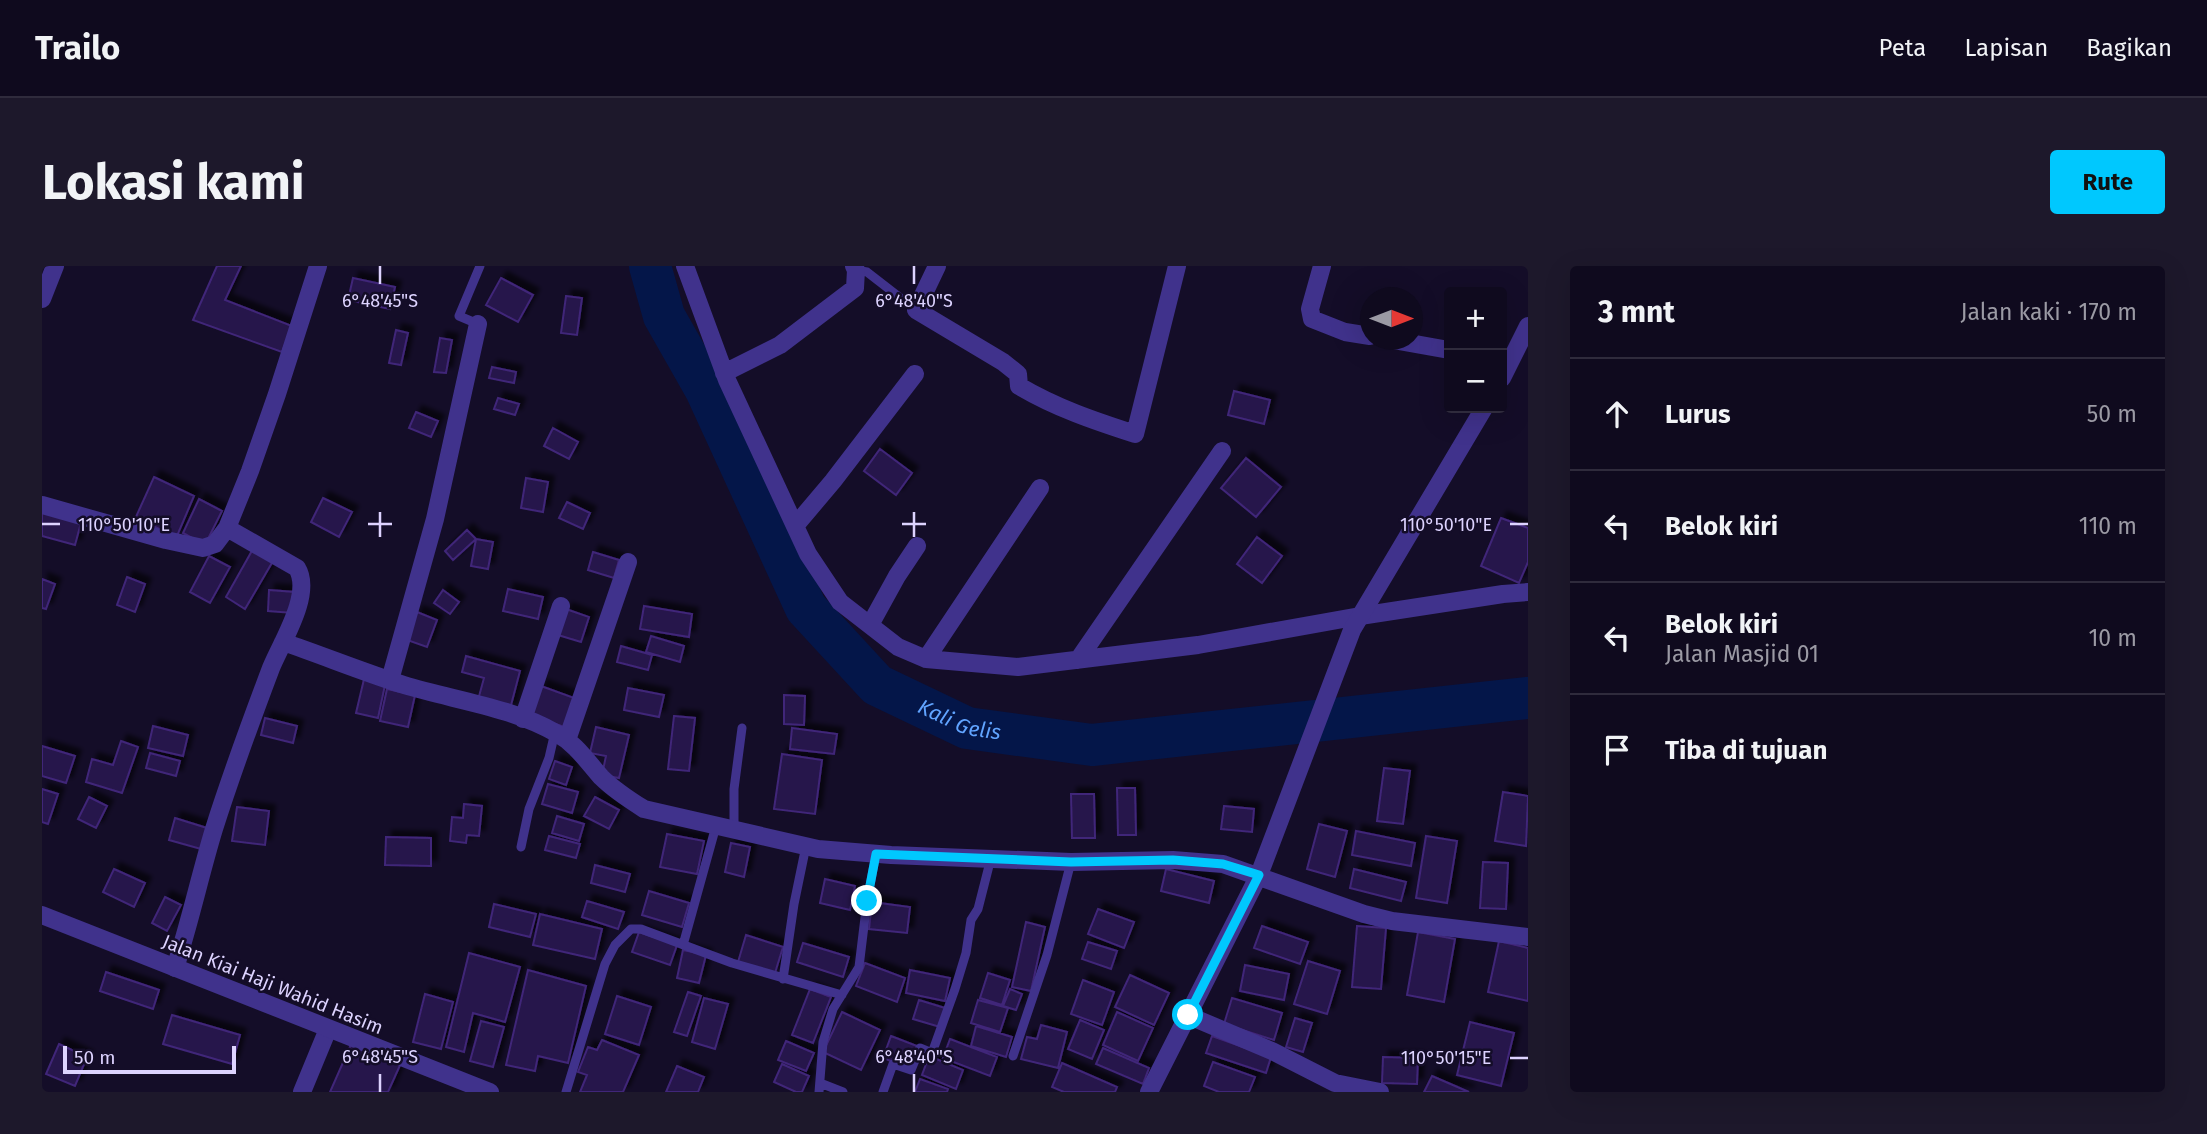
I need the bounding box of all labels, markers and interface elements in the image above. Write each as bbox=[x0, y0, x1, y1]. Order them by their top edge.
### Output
text: Trailo bbox=[35, 28, 120, 68]
text: Peta bbox=[1879, 34, 1926, 62]
text: Lapisan bbox=[1964, 34, 2048, 62]
text: Bagikan bbox=[2086, 34, 2172, 62]
button: Rute bbox=[2050, 150, 2165, 214]
text: Lokasi kami bbox=[42, 153, 305, 212]
north arrow bbox=[1360, 287, 1423, 350]
map controls bbox=[1444, 287, 1507, 413]
button: + bbox=[1444, 287, 1507, 350]
text: 6°48'45"S bbox=[342, 290, 418, 312]
text: 6°48'40"S bbox=[875, 290, 953, 312]
text: 3 mnt bbox=[1598, 294, 1675, 330]
text: Jalan kaki · 170 m bbox=[1961, 298, 2137, 326]
button: − bbox=[1444, 350, 1507, 413]
icon: ahead bbox=[1598, 395, 1636, 433]
text: Lurus bbox=[1665, 399, 1731, 430]
text: 50 m bbox=[2087, 400, 2137, 428]
icon: left bbox=[1598, 507, 1636, 545]
text: Belok kiri bbox=[1665, 511, 1778, 542]
text: 110 m bbox=[2079, 512, 2137, 540]
text: 110°50'10"E bbox=[78, 514, 170, 536]
text: 110°50'10"E bbox=[1400, 514, 1492, 536]
text: Belok kiri bbox=[1665, 609, 1778, 640]
icon: left bbox=[1598, 619, 1636, 657]
text: 10 m bbox=[2088, 624, 2137, 652]
text: Jalan Masjid 01 bbox=[1665, 640, 1819, 668]
water label: Kali Gelis bbox=[914, 694, 1003, 746]
icon: arrive bbox=[1598, 731, 1636, 769]
text: Tiba di tujuan bbox=[1665, 735, 1827, 766]
route end bbox=[851, 885, 882, 916]
street label: Jalan Kiai Haji Wahid Hasim bbox=[159, 930, 386, 1039]
route start bbox=[1172, 999, 1203, 1030]
scale bar bbox=[63, 1043, 236, 1075]
text: 50 m bbox=[74, 1046, 115, 1069]
text: 6°48'45"S bbox=[342, 1046, 418, 1068]
text: 6°48'40"S bbox=[875, 1046, 953, 1068]
text: 110°50'15"E bbox=[1401, 1047, 1491, 1069]

